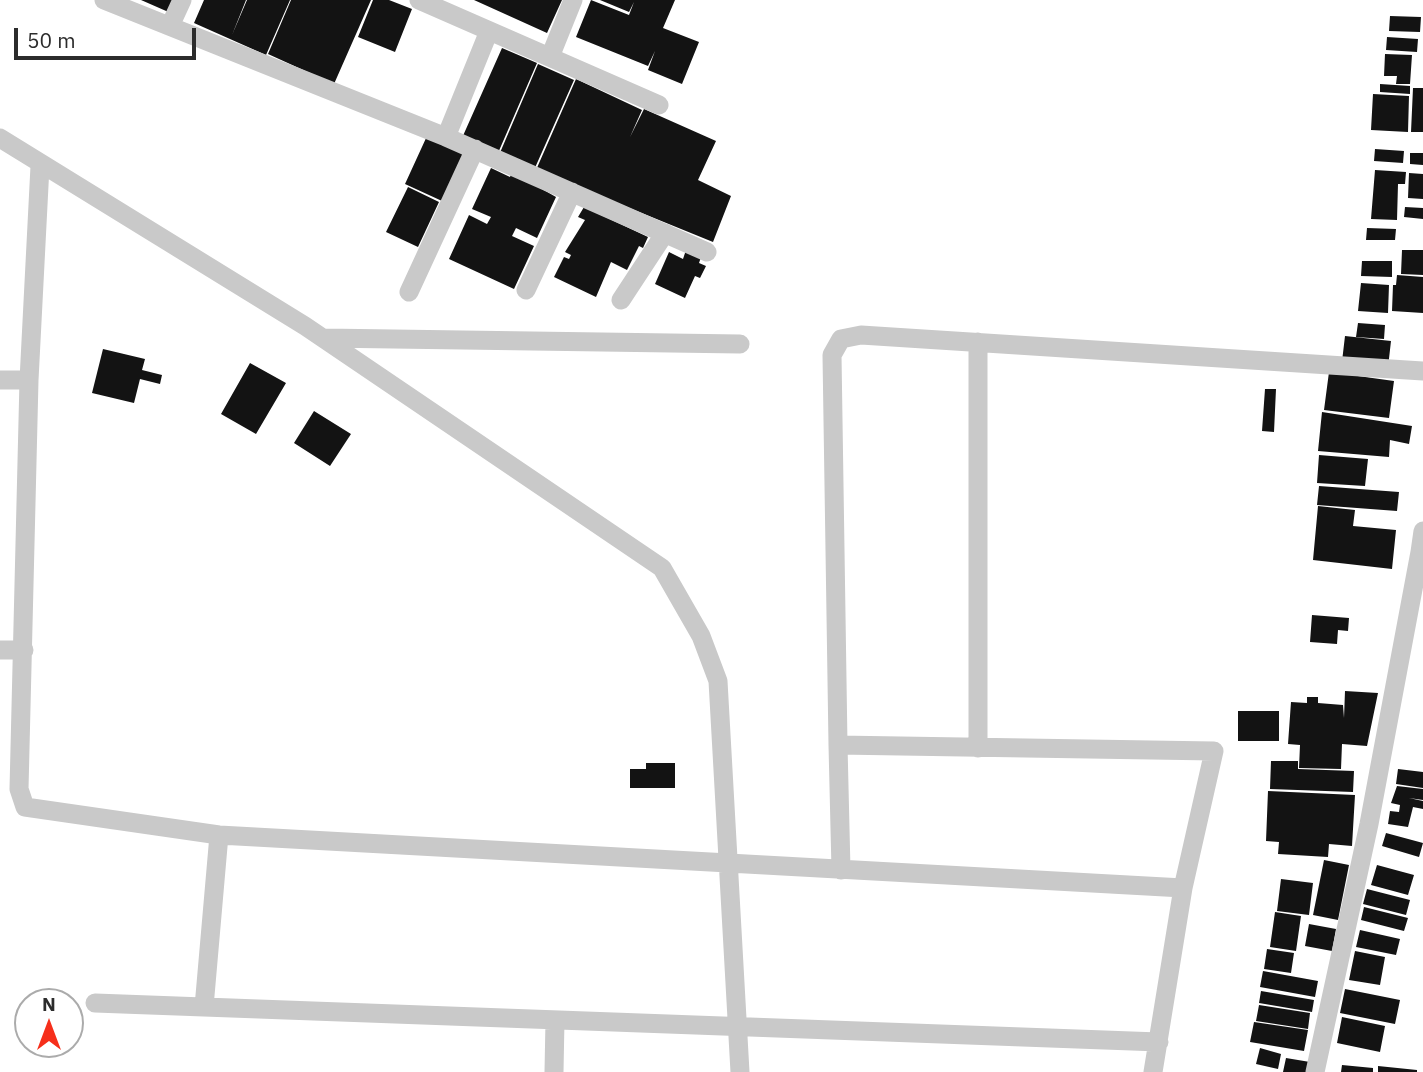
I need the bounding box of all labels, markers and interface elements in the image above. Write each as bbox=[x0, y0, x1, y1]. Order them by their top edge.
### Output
scale bar bbox=[18, 14, 200, 58]
text: 50 m bbox=[27, 26, 76, 54]
north arrow bbox=[14, 988, 84, 1058]
text: N bbox=[42, 992, 56, 1016]

